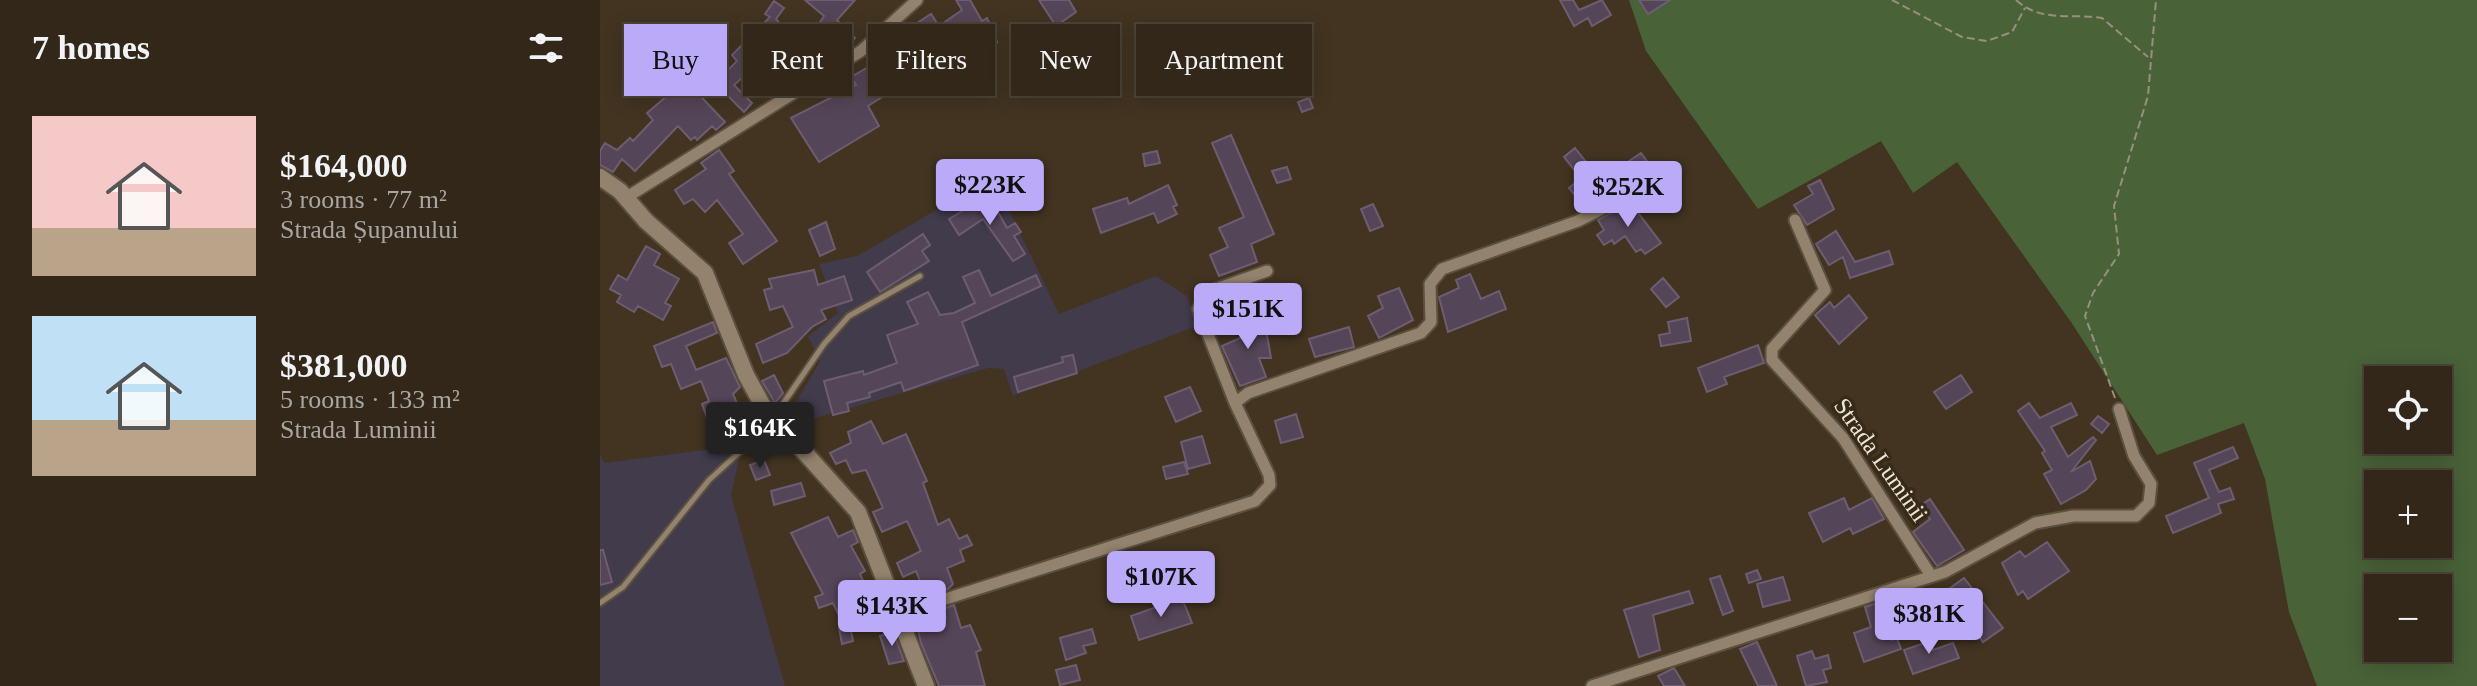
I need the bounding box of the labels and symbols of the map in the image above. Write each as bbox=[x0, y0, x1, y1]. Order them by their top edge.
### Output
pin: $223K bbox=[934, 159, 1046, 227]
pin: $252K bbox=[1572, 161, 1684, 229]
pin: $151K bbox=[1192, 283, 1304, 351]
street label: Strada Luminii bbox=[1829, 393, 1933, 527]
pin: $164K bbox=[704, 402, 816, 470]
pin: $107K bbox=[1105, 551, 1217, 619]
pin: $143K bbox=[836, 580, 948, 648]
pin: $381K bbox=[1873, 588, 1985, 656]

